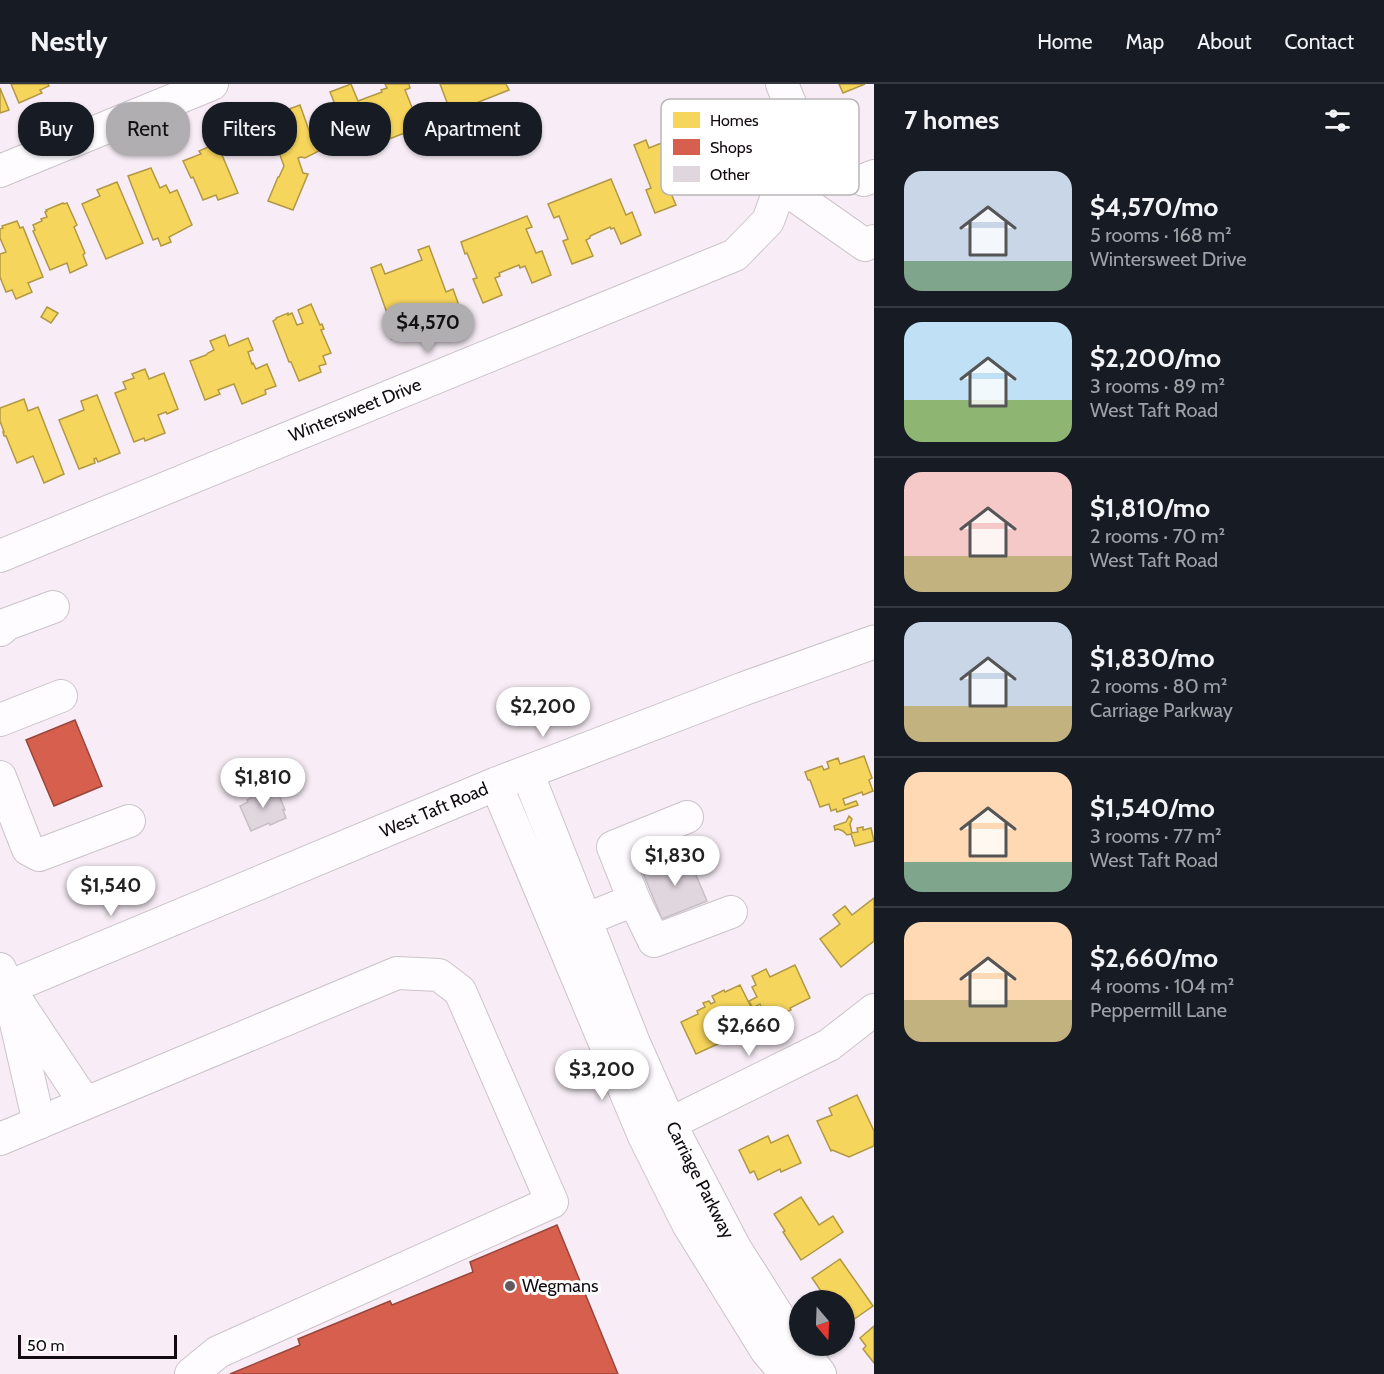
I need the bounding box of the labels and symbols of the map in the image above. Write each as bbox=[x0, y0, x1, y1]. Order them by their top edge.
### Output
legend bbox=[661, 99, 859, 195]
text: Homes bbox=[710, 111, 759, 130]
text: Shops bbox=[710, 138, 753, 157]
text: Other bbox=[710, 165, 751, 184]
pin: $4,570 bbox=[379, 303, 477, 354]
street label: Wintersweet Drive bbox=[286, 373, 424, 447]
pin: $2,200 bbox=[494, 687, 592, 738]
pin: $1,810 bbox=[214, 758, 312, 809]
street label: West Taft Road bbox=[377, 777, 491, 843]
pin: $1,830 bbox=[626, 836, 724, 887]
pin: $1,540 bbox=[62, 866, 160, 917]
pin: $2,660 bbox=[700, 1006, 798, 1057]
pin: $3,200 bbox=[553, 1050, 651, 1101]
street label: Carriage Parkway bbox=[661, 1118, 739, 1242]
place label: Wegmans bbox=[522, 1275, 598, 1297]
marker: Wegmans bbox=[503, 1279, 517, 1293]
north arrow bbox=[789, 1290, 855, 1356]
scale bar bbox=[18, 1332, 177, 1360]

